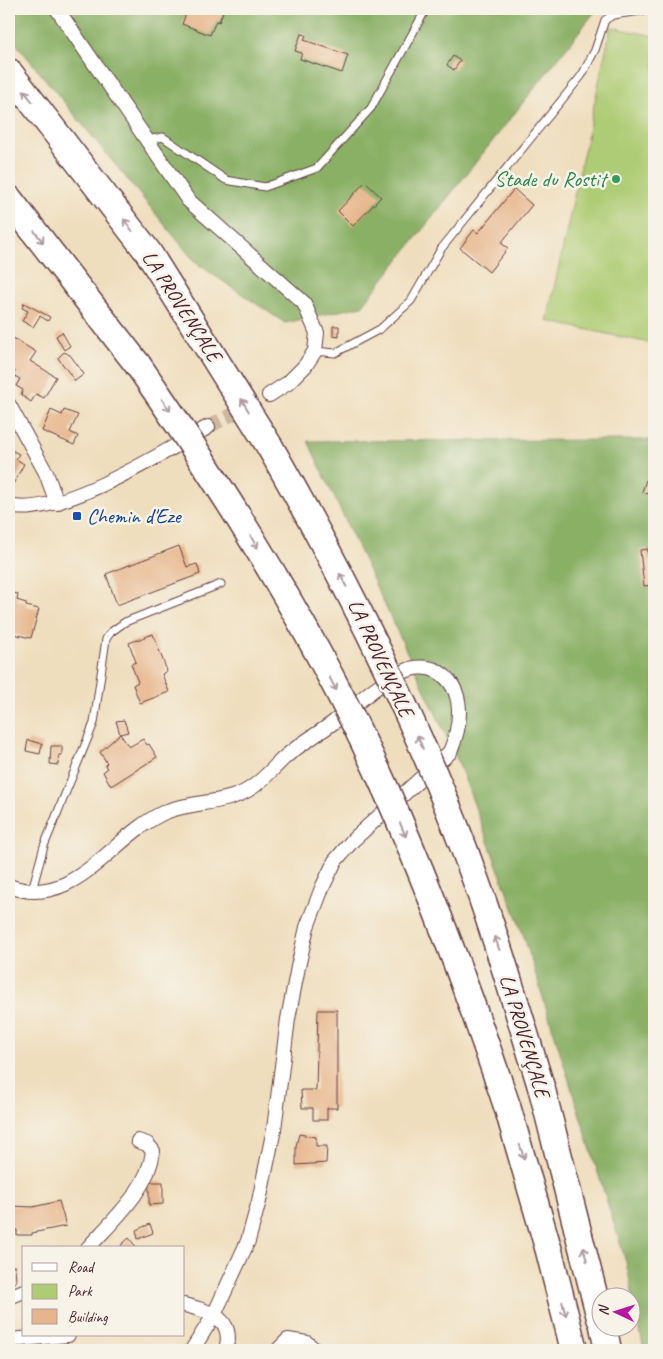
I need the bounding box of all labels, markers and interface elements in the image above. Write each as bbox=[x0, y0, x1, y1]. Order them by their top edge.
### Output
one-way arrow bbox=[23, 90, 34, 103]
place label: Stade du Rostit bbox=[495, 166, 609, 192]
marker: Stade du Rostit bbox=[610, 173, 622, 185]
one-way arrow bbox=[123, 218, 133, 232]
one-way arrow bbox=[34, 230, 45, 243]
street label: LA PROVENÇALE bbox=[137, 246, 229, 368]
one-way arrow bbox=[161, 398, 171, 412]
one-way arrow bbox=[239, 398, 249, 412]
place label: Chemin d'Eze bbox=[87, 503, 183, 529]
marker: Chemin d'Eze bbox=[71, 510, 83, 522]
one-way arrow bbox=[249, 534, 259, 548]
one-way arrow bbox=[338, 572, 348, 587]
street label: LA PROVENÇALE bbox=[342, 595, 421, 723]
one-way arrow bbox=[328, 676, 338, 691]
one-way arrow bbox=[415, 735, 424, 750]
one-way arrow bbox=[399, 822, 409, 837]
one-way arrow bbox=[492, 936, 501, 951]
street label: LA PROVENÇALE bbox=[494, 971, 557, 1103]
one-way arrow bbox=[517, 1144, 527, 1160]
legend bbox=[22, 1246, 185, 1336]
one-way arrow bbox=[579, 1246, 589, 1262]
text: Road bbox=[68, 1258, 95, 1277]
text: Park bbox=[68, 1282, 93, 1301]
north arrow bbox=[590, 1286, 640, 1336]
one-way arrow bbox=[559, 1301, 569, 1317]
text: N bbox=[595, 1304, 612, 1316]
text: Building bbox=[68, 1308, 108, 1327]

